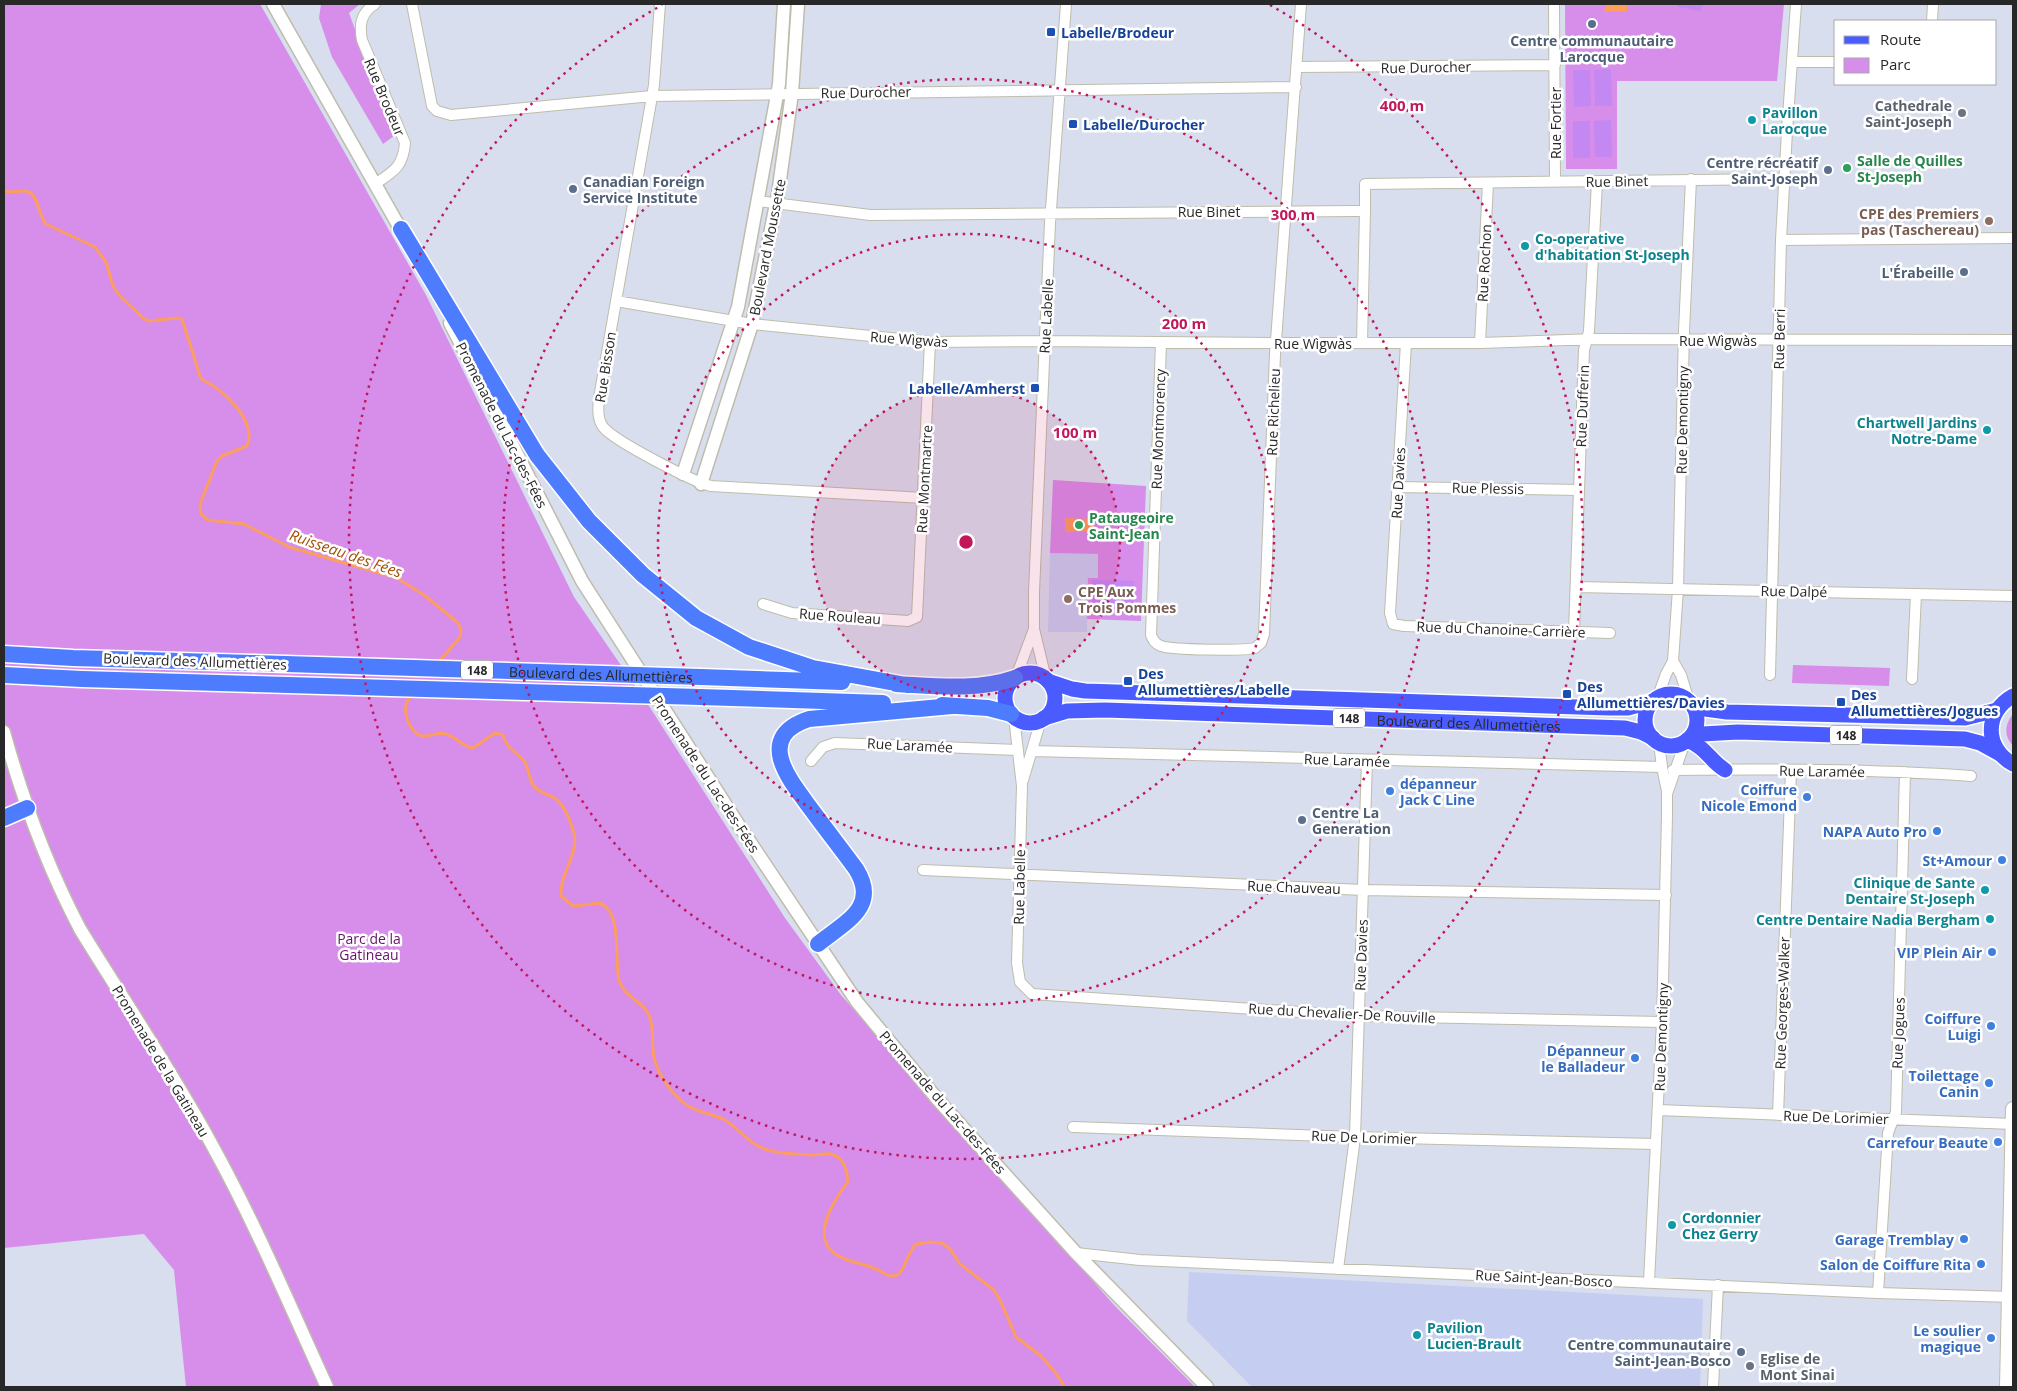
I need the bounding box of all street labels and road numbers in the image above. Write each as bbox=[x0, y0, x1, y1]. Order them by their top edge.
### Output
street label: Rue Brodeur bbox=[360, 55, 410, 139]
street label: Rue Durocher bbox=[1381, 57, 1472, 77]
street label: Rue Durocher bbox=[821, 82, 912, 102]
street label: Rue Fortier bbox=[1546, 87, 1565, 159]
street label: Rue Binet bbox=[1585, 171, 1649, 191]
street label: Boulevard Moussette bbox=[744, 177, 790, 317]
street label: Rue Binet bbox=[1178, 202, 1240, 221]
street label: Rue Rochon bbox=[1472, 224, 1496, 302]
street label: Rue Labelle bbox=[1035, 278, 1057, 354]
street label: Rue Berri bbox=[1769, 309, 1789, 369]
street label: Rue Wìgwàs bbox=[869, 327, 949, 351]
street label: Rue Bisson bbox=[590, 330, 620, 404]
street label: Rue Wìgwàs bbox=[1679, 331, 1757, 350]
street label: Rue Wìgwàs bbox=[1274, 334, 1352, 353]
street label: Promenade du Lac-des-Fées bbox=[452, 339, 552, 512]
street label: Rue Dufferin bbox=[1571, 364, 1593, 448]
street label: Rue Demontigny bbox=[1672, 365, 1692, 474]
street label: Rue Montmorency bbox=[1146, 367, 1170, 490]
street label: Rue Richelieu bbox=[1262, 368, 1284, 456]
street label: Rue Montmartre bbox=[912, 424, 936, 534]
street label: Rue Davies bbox=[1387, 446, 1409, 519]
street label: Rue Plessis bbox=[1452, 478, 1525, 498]
street label: Rue Dalpé bbox=[1761, 581, 1828, 601]
street label: Rue Rouleau bbox=[798, 604, 882, 628]
street label: Rue du Chanoine-Carrière bbox=[1416, 617, 1586, 641]
street label: Boulevard des Allumettières bbox=[103, 648, 288, 674]
road number: 148 bbox=[461, 660, 493, 680]
street label: Boulevard des Allumettières bbox=[509, 661, 693, 686]
street label: Promenade du Lac-des-Fées bbox=[648, 692, 764, 857]
road number: 148 bbox=[1333, 708, 1365, 728]
street label: Boulevard des Allumettières bbox=[1376, 710, 1561, 735]
road number: 148 bbox=[1830, 726, 1862, 744]
street label: Rue Laramée bbox=[867, 733, 954, 757]
street label: Rue Laramée bbox=[1304, 749, 1390, 771]
street label: Rue Laramée bbox=[1779, 761, 1865, 781]
street label: Rue Labelle bbox=[1009, 849, 1029, 925]
street label: Rue Chauveau bbox=[1247, 876, 1341, 898]
street label: Rue Davies bbox=[1350, 919, 1372, 991]
street label: Rue Georges-Walker bbox=[1770, 936, 1794, 1070]
street label: Promenade de la Gatineau bbox=[108, 981, 214, 1141]
street label: Rue Demontigny bbox=[1650, 982, 1672, 1092]
street label: Rue Jogues bbox=[1887, 997, 1909, 1069]
street label: Rue du Chevalier-De Rouville bbox=[1248, 999, 1436, 1027]
street label: Promenade du Lac-des-Fées bbox=[875, 1026, 1011, 1178]
street label: Rue De Lorimier bbox=[1783, 1106, 1889, 1128]
street label: Rue De Lorimier bbox=[1311, 1126, 1417, 1148]
street label: Rue Saint-Jean-Bosco bbox=[1475, 1265, 1613, 1291]

